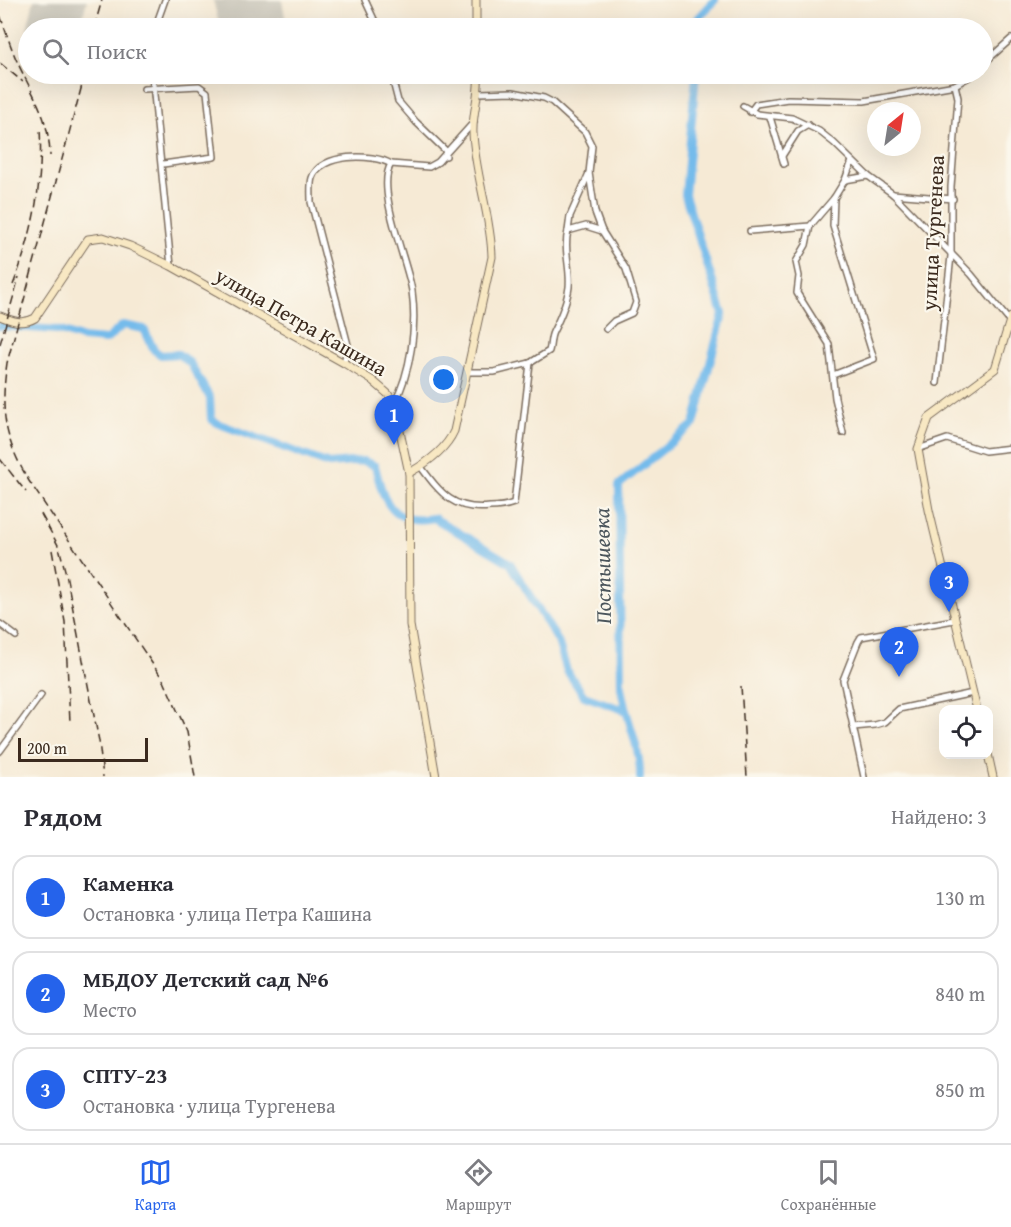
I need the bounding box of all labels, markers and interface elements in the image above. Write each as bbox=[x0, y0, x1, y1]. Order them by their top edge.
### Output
search box bbox=[18, 18, 993, 84]
icon: search bbox=[39, 35, 72, 68]
text: Поиск bbox=[87, 35, 147, 67]
north arrow bbox=[867, 102, 921, 156]
street label: улица Тургенева bbox=[913, 154, 952, 313]
street label: улица Петра Кашина bbox=[209, 259, 393, 384]
your location bbox=[429, 365, 458, 394]
pin: 1 bbox=[374, 396, 414, 445]
water label: Постышевка bbox=[585, 508, 619, 624]
pin: 3 bbox=[930, 562, 968, 612]
pin: 2 bbox=[880, 628, 918, 677]
map controls bbox=[939, 705, 993, 759]
button: locate bbox=[939, 705, 993, 759]
scale bar bbox=[18, 735, 148, 762]
text: 200 m bbox=[27, 736, 67, 760]
text: Рядом bbox=[24, 797, 102, 836]
text: Найдено: 3 bbox=[891, 802, 987, 831]
text: Каменка bbox=[83, 867, 174, 899]
text: 1 bbox=[40, 883, 51, 912]
text: 130 m bbox=[935, 883, 985, 912]
text: Остановка · улица Петра Кашина bbox=[83, 899, 372, 928]
text: МБДОУ Детский сад №6 bbox=[83, 963, 329, 995]
text: 2 bbox=[40, 979, 51, 1008]
text: 840 m bbox=[935, 979, 985, 1008]
text: Место bbox=[83, 995, 137, 1024]
text: СПТУ-23 bbox=[83, 1059, 168, 1091]
text: 3 bbox=[40, 1075, 51, 1104]
text: 850 m bbox=[935, 1075, 985, 1104]
text: Остановка · улица Тургенева bbox=[83, 1091, 336, 1120]
tab: Карта bbox=[135, 1156, 176, 1216]
tab: Маршрут bbox=[446, 1156, 511, 1216]
tab: Сохранённые bbox=[781, 1156, 876, 1216]

